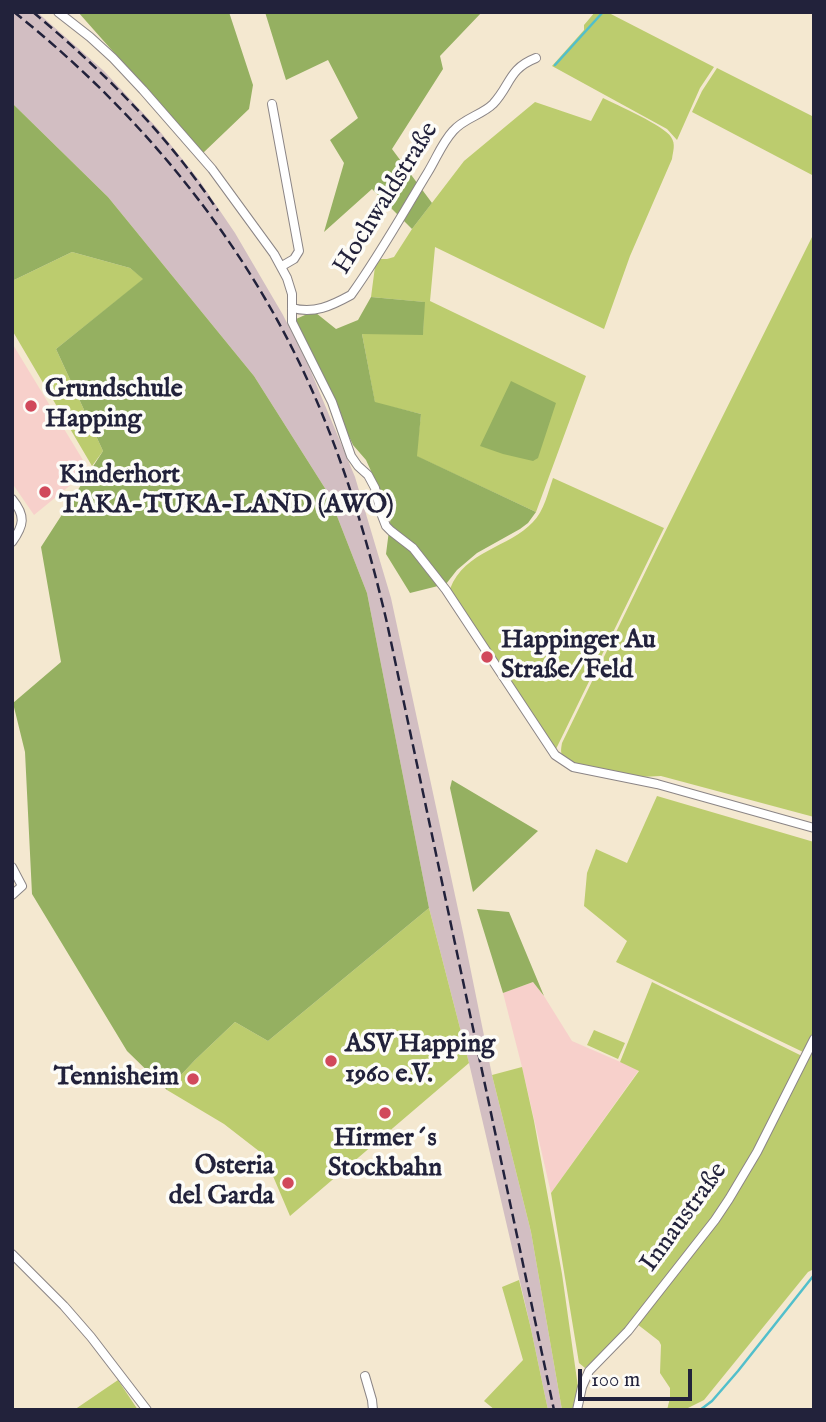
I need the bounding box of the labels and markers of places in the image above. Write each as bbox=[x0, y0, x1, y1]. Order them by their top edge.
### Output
place label: Grundschule Happing bbox=[45, 375, 183, 436]
marker: Grundschule Happing bbox=[23, 398, 39, 414]
place label: Kinderhort TAKA-TUKA-LAND (AWO) bbox=[59, 461, 394, 522]
marker: Kinderhort TAKA-TUKA-LAND (AWO) bbox=[37, 484, 53, 500]
place label: Happinger Au Straße/ Feld bbox=[501, 626, 656, 688]
marker: Happinger Au Straße/ Feld bbox=[479, 649, 495, 665]
place label: ASV Happing 1960 e.V. bbox=[345, 1030, 495, 1092]
marker: ASV Happing 1960 e.V. bbox=[323, 1053, 339, 1069]
place label: Tennisheim bbox=[54, 1063, 179, 1095]
marker: Tennisheim bbox=[185, 1071, 201, 1087]
marker: Hirmer´s Stockbahn bbox=[377, 1105, 393, 1121]
place label: Hirmer´s Stockbahn bbox=[328, 1124, 442, 1186]
place label: Osteria del Garda bbox=[169, 1152, 274, 1214]
marker: Osteria del Garda bbox=[280, 1175, 296, 1191]

